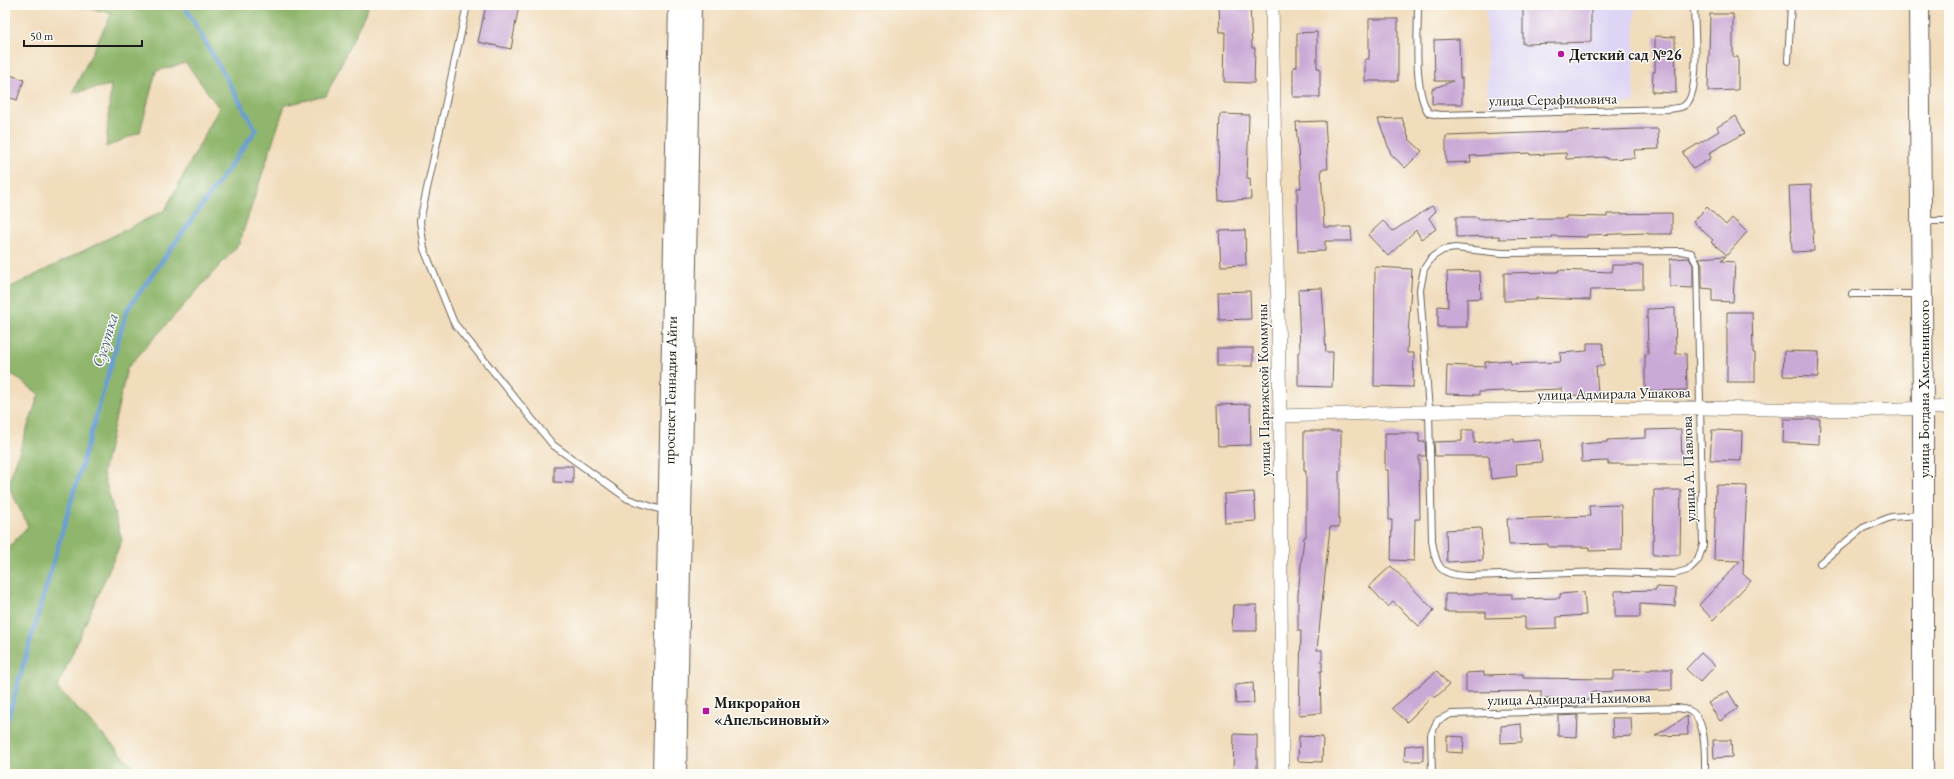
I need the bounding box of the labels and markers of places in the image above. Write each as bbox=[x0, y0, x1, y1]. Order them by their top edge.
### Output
place label: Детский сад №26 bbox=[1569, 45, 1682, 64]
marker: Детский сад №26 bbox=[1556, 49, 1566, 59]
place label: Микрорайон «Апельсиновый» bbox=[714, 693, 830, 729]
marker: Микрорайон «Апельсиновый» bbox=[701, 706, 711, 716]

